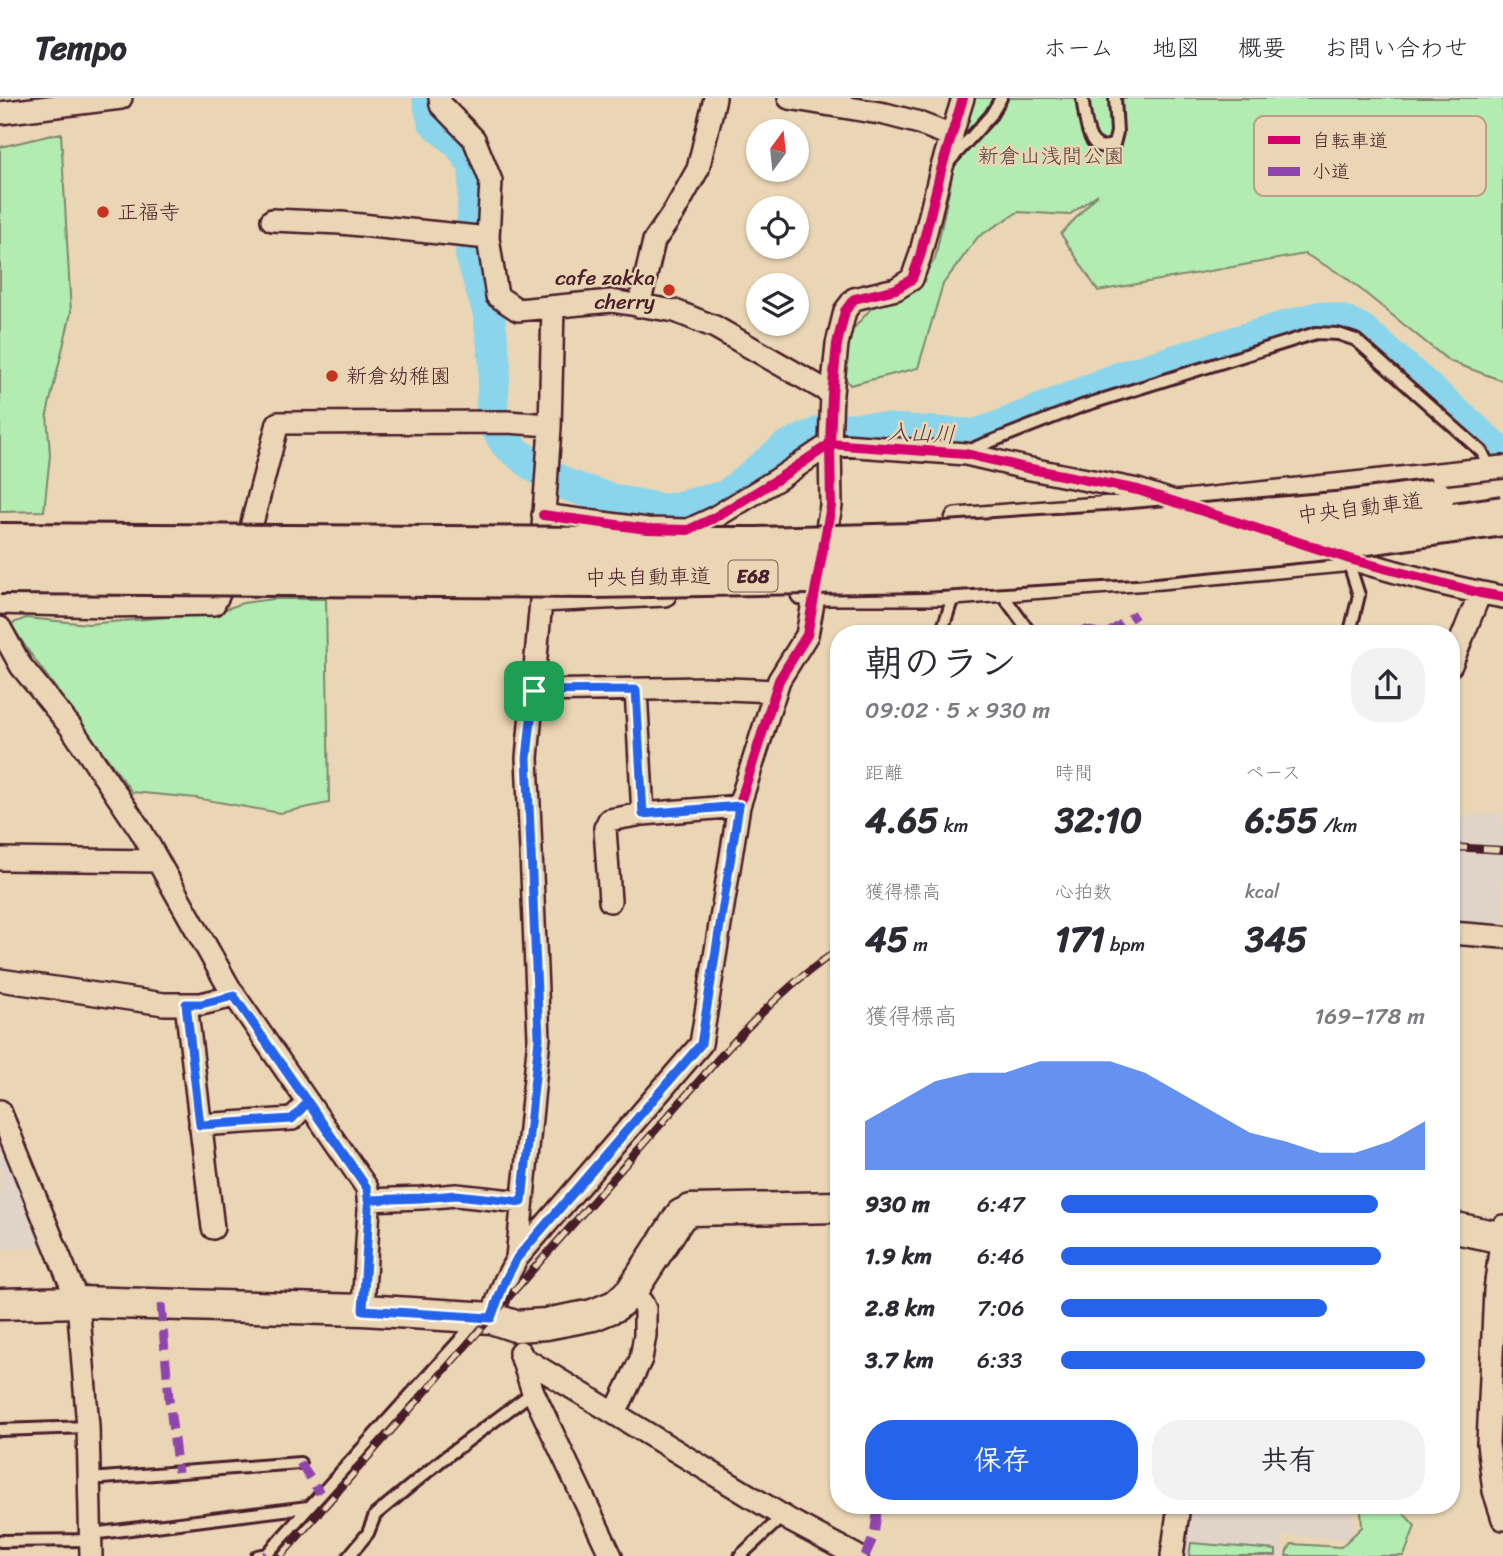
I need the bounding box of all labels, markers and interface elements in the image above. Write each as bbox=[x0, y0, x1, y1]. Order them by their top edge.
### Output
text: Tempo bbox=[35, 19, 127, 77]
text: ホーム bbox=[1043, 27, 1114, 69]
text: 地図 bbox=[1152, 27, 1200, 69]
text: 概要 bbox=[1238, 27, 1286, 69]
text: お問い合わせ bbox=[1324, 27, 1468, 69]
legend bbox=[1254, 116, 1486, 196]
north arrow bbox=[746, 119, 808, 182]
map controls bbox=[746, 119, 809, 336]
text: 自転車道 bbox=[1312, 124, 1388, 157]
park label: 新倉山浅間公園 bbox=[978, 137, 1125, 175]
text: 小道 bbox=[1312, 155, 1350, 188]
place label: 正福寺 bbox=[117, 193, 180, 231]
button: locate bbox=[746, 196, 809, 259]
marker: 正福寺 bbox=[95, 204, 111, 220]
place label: cafe zakka cherry bbox=[555, 259, 655, 321]
button: layers bbox=[746, 273, 809, 336]
marker: cafe zakka cherry bbox=[661, 282, 677, 298]
place label: 新倉幼稚園 bbox=[346, 357, 451, 395]
marker: 新倉幼稚園 bbox=[324, 368, 340, 384]
water label: 入山川 bbox=[886, 412, 956, 455]
street label: 中央自動車道 bbox=[1295, 481, 1425, 535]
street label: 中央自動車道 bbox=[585, 557, 711, 597]
road number: E68 bbox=[728, 561, 778, 592]
text: 朝のラン bbox=[865, 630, 1017, 697]
button: share bbox=[1351, 648, 1425, 722]
pin bbox=[504, 661, 564, 721]
icon: arrive bbox=[515, 672, 553, 710]
text: 09:02 · 5 × 930 m bbox=[865, 690, 1050, 731]
text: 距離 bbox=[865, 756, 903, 789]
text: 時間 bbox=[1055, 756, 1093, 789]
text: ペース bbox=[1245, 756, 1301, 789]
text: 4.65 bbox=[865, 789, 939, 851]
text: 32:10 bbox=[1055, 789, 1142, 851]
text: 6:55 bbox=[1245, 789, 1318, 851]
text: km bbox=[939, 809, 968, 842]
text: /km bbox=[1318, 809, 1357, 842]
text: 獲得標高 bbox=[865, 875, 941, 908]
text: 心拍数 bbox=[1055, 875, 1112, 908]
text: kcal bbox=[1245, 875, 1280, 908]
text: 45 bbox=[865, 908, 908, 970]
text: 171 bbox=[1055, 908, 1105, 970]
text: 345 bbox=[1245, 908, 1307, 970]
text: m bbox=[908, 928, 928, 961]
text: bpm bbox=[1105, 928, 1145, 961]
text: 獲得標高 bbox=[865, 996, 957, 1037]
text: 169–178 m bbox=[1314, 996, 1425, 1037]
text: 930 m bbox=[865, 1184, 930, 1225]
text: 6:47 bbox=[977, 1184, 1025, 1225]
text: 1.9 km bbox=[865, 1236, 932, 1277]
text: 6:46 bbox=[977, 1236, 1024, 1277]
text: 2.8 km bbox=[865, 1288, 935, 1329]
text: 7:06 bbox=[977, 1288, 1025, 1329]
text: 3.7 km bbox=[865, 1340, 934, 1381]
text: 6:33 bbox=[977, 1340, 1022, 1381]
button: 保存 bbox=[865, 1420, 1138, 1500]
button: 共有 bbox=[1152, 1420, 1425, 1500]

